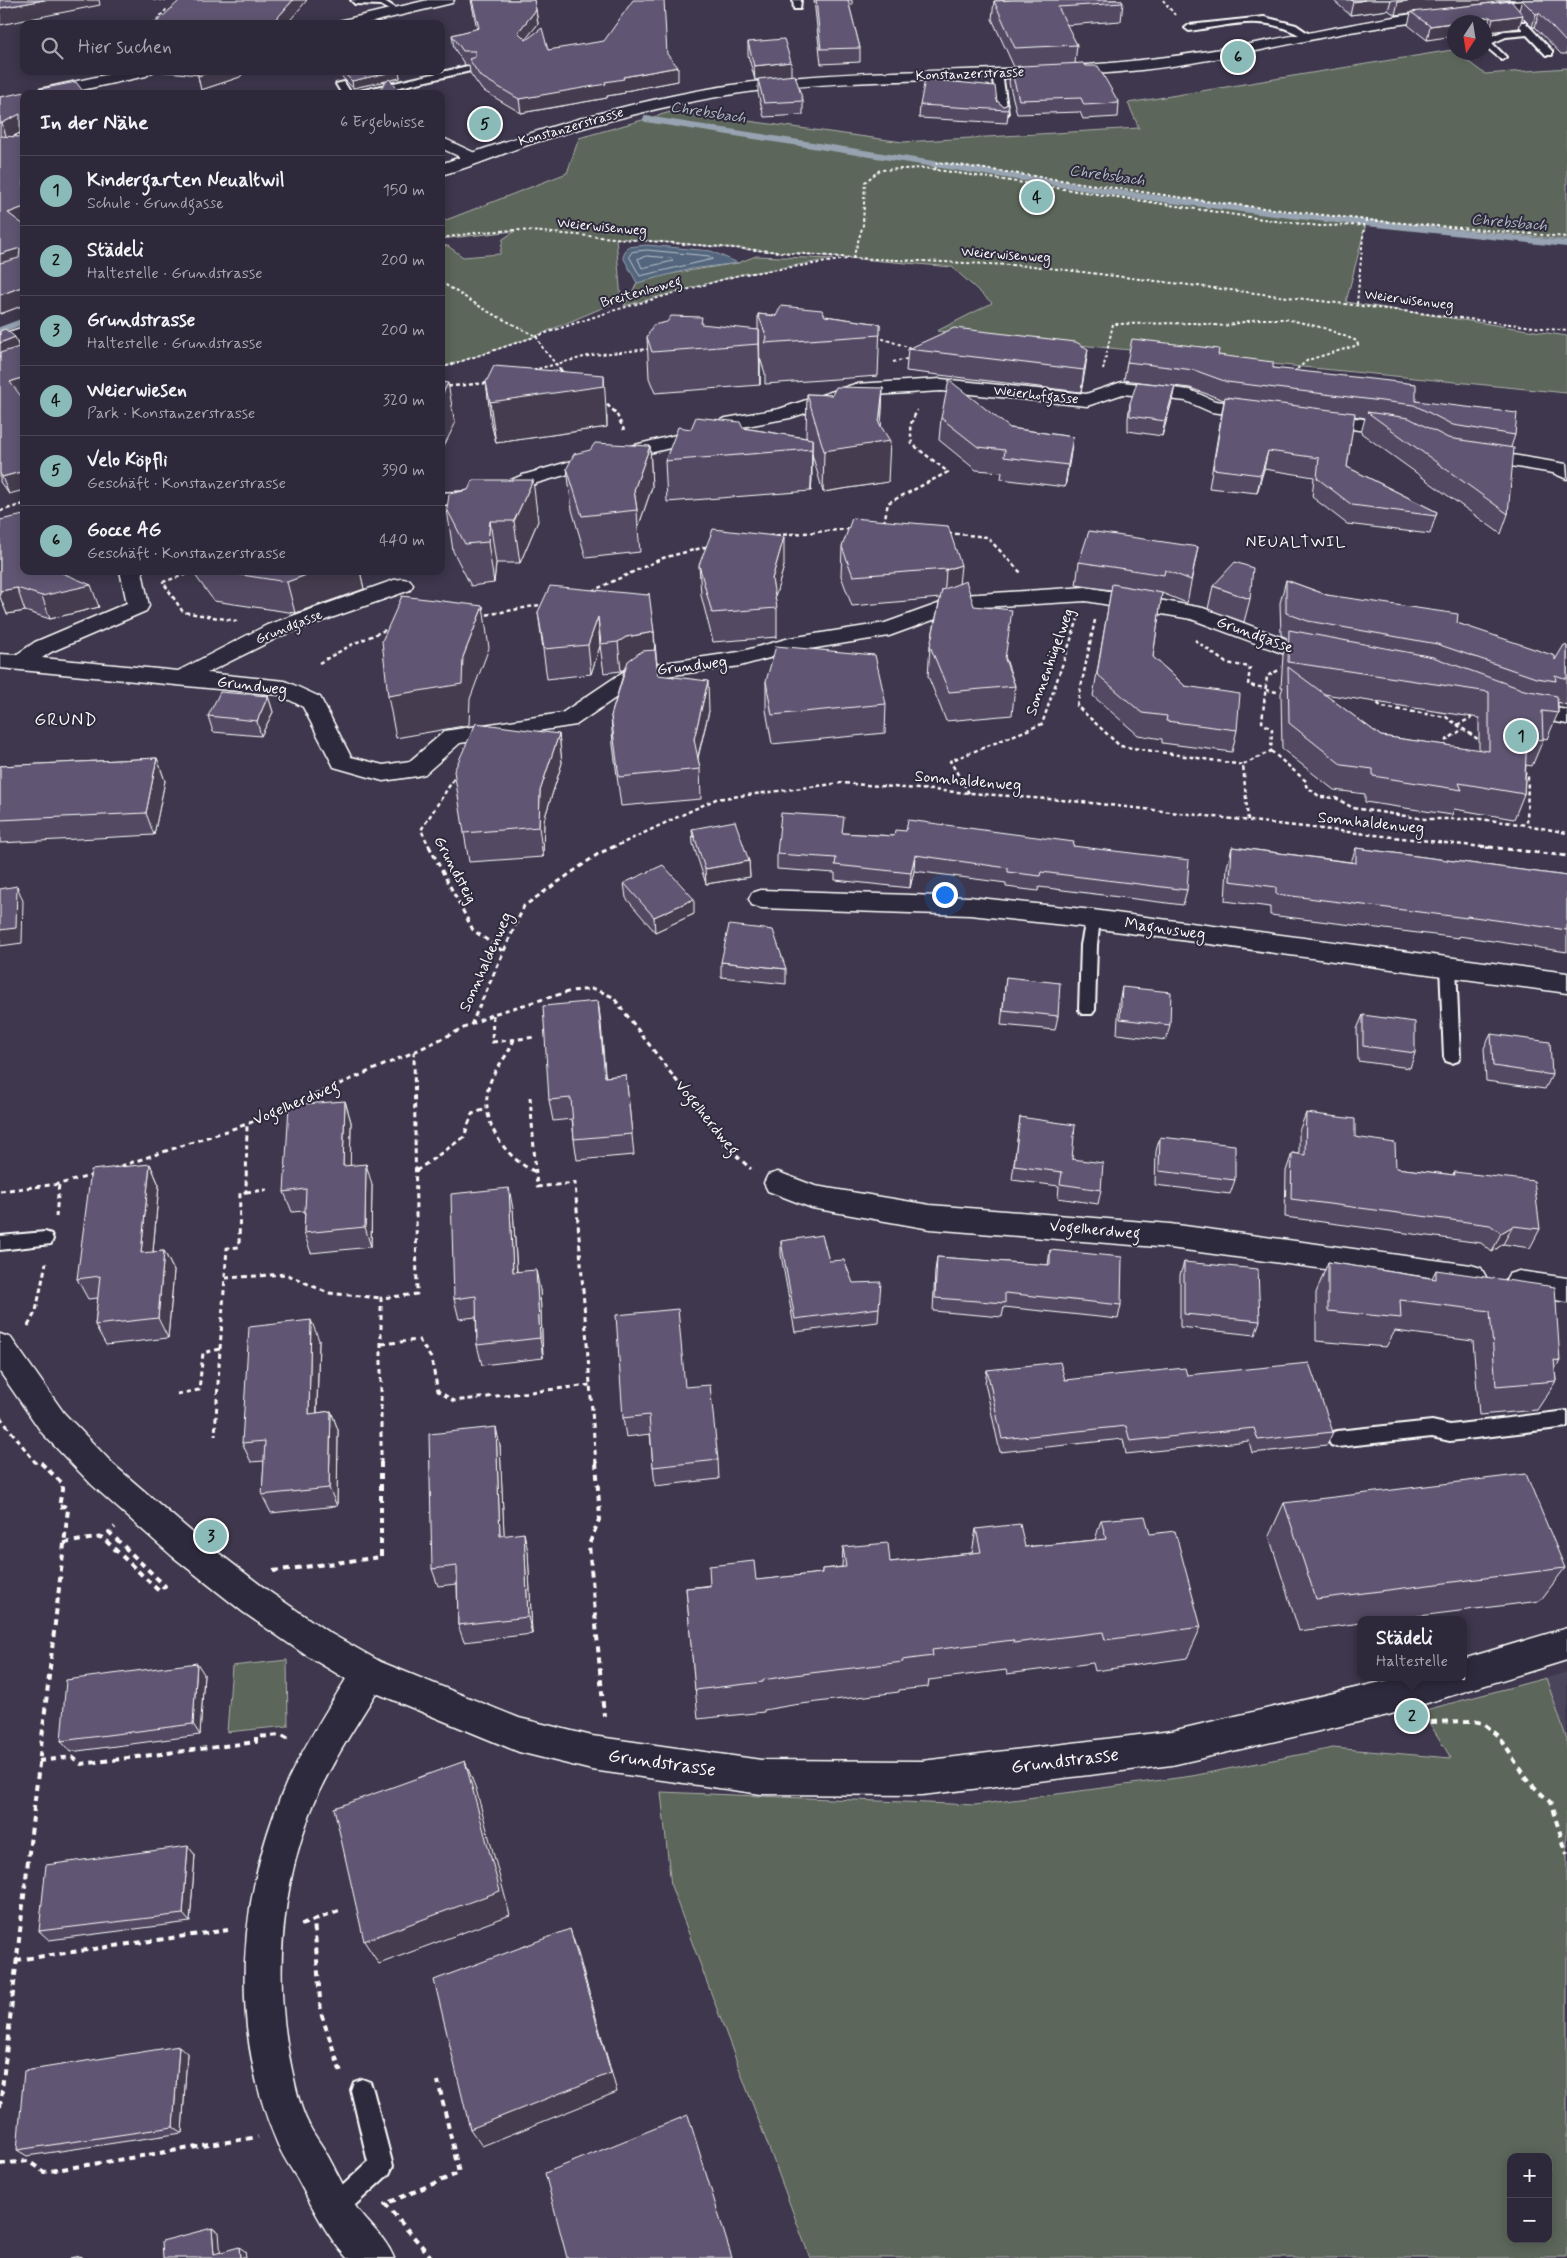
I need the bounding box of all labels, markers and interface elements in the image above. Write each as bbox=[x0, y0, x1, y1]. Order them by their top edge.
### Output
north arrow bbox=[1447, 15, 1492, 60]
search box bbox=[20, 20, 445, 75]
icon: search bbox=[38, 34, 66, 62]
text: Hier suchen bbox=[78, 35, 172, 60]
pin: 6 bbox=[1222, 38, 1254, 76]
street label: Konstanzerstrasse bbox=[915, 63, 1025, 85]
water label: Chrebsbach bbox=[669, 97, 747, 129]
street label: Konstanzerstrasse bbox=[516, 103, 626, 151]
pin: 5 bbox=[469, 105, 501, 143]
text: In der Nähe bbox=[40, 109, 148, 137]
text: 6 Ergebnisse bbox=[340, 112, 425, 133]
water label: Chrebsbach bbox=[1068, 161, 1146, 191]
text: Kindergarten Neualtwil bbox=[87, 168, 284, 193]
pin: 4 bbox=[1021, 178, 1053, 216]
text: 1 bbox=[52, 180, 60, 201]
text: 150 m bbox=[383, 180, 425, 201]
text: Schule · Grundgasse bbox=[87, 193, 224, 214]
water label: Chrebsbach bbox=[1470, 210, 1548, 236]
street label: Weierwisenweg bbox=[556, 214, 648, 241]
text: Städeli bbox=[87, 238, 144, 263]
street label: Weierwisenweg bbox=[960, 243, 1051, 268]
text: 2 bbox=[52, 250, 60, 271]
text: 200 m bbox=[381, 250, 425, 271]
text: Haltestelle · Grundstrasse bbox=[87, 263, 262, 284]
street label: Breitenlooweg bbox=[598, 272, 684, 314]
street label: Weierwisenweg bbox=[1363, 286, 1455, 315]
text: Grundstrasse bbox=[87, 308, 195, 333]
text: 3 bbox=[52, 320, 60, 341]
text: 200 m bbox=[381, 320, 425, 341]
text: Haltestelle · Grundstrasse bbox=[87, 333, 262, 354]
text: Weierwiesen bbox=[87, 378, 187, 403]
street label: Weierhofgasse bbox=[992, 382, 1079, 410]
text: 4 bbox=[51, 390, 61, 411]
text: 320 m bbox=[383, 390, 425, 411]
text: Park · Konstanzerstrasse bbox=[87, 403, 255, 424]
text: Velo Köpfli bbox=[87, 448, 167, 473]
text: 5 bbox=[51, 460, 61, 481]
text: 390 m bbox=[382, 460, 425, 481]
text: Geschäft · Konstanzerstrasse bbox=[87, 473, 286, 494]
text: Gocce AG bbox=[87, 518, 161, 543]
text: 6 bbox=[52, 530, 60, 551]
text: 440 m bbox=[379, 530, 425, 551]
district label: NEUALTWIL bbox=[1246, 532, 1346, 553]
text: Geschäft · Konstanzerstrasse bbox=[87, 543, 286, 564]
street label: Grundgasse bbox=[253, 605, 326, 650]
street label: Sonnenhügelweg bbox=[1021, 605, 1079, 719]
street label: Grundgasse bbox=[1213, 611, 1297, 660]
street label: Grundweg bbox=[656, 651, 728, 682]
street label: Grundweg bbox=[216, 671, 288, 702]
district label: GRUND bbox=[34, 708, 98, 732]
pin: 1 bbox=[1505, 717, 1537, 755]
street label: Sonnhaldenweg bbox=[914, 766, 1022, 797]
street label: Sonnhaldenweg bbox=[1317, 807, 1425, 840]
street label: Grundsteig bbox=[428, 833, 482, 907]
your location bbox=[932, 882, 958, 908]
street label: Sonnhaldenweg bbox=[455, 909, 518, 1016]
street label: Magnusweg bbox=[1123, 913, 1207, 946]
street label: Vogelherdweg bbox=[250, 1076, 342, 1131]
street label: Vogelherdweg bbox=[669, 1076, 744, 1161]
street label: Vogelherdweg bbox=[1049, 1216, 1141, 1245]
pin: 3 bbox=[195, 1517, 227, 1555]
popup bbox=[1357, 1616, 1467, 1681]
text: Städeli bbox=[1376, 1626, 1433, 1651]
text: Haltestelle bbox=[1376, 1651, 1448, 1672]
pin: 2 bbox=[1396, 1697, 1428, 1735]
street label: Grundstrasse bbox=[1010, 1742, 1120, 1780]
street label: Grundstrasse bbox=[607, 1743, 717, 1783]
map controls bbox=[1507, 2153, 1552, 2243]
button: + bbox=[1507, 2153, 1552, 2198]
button: − bbox=[1507, 2198, 1552, 2243]

